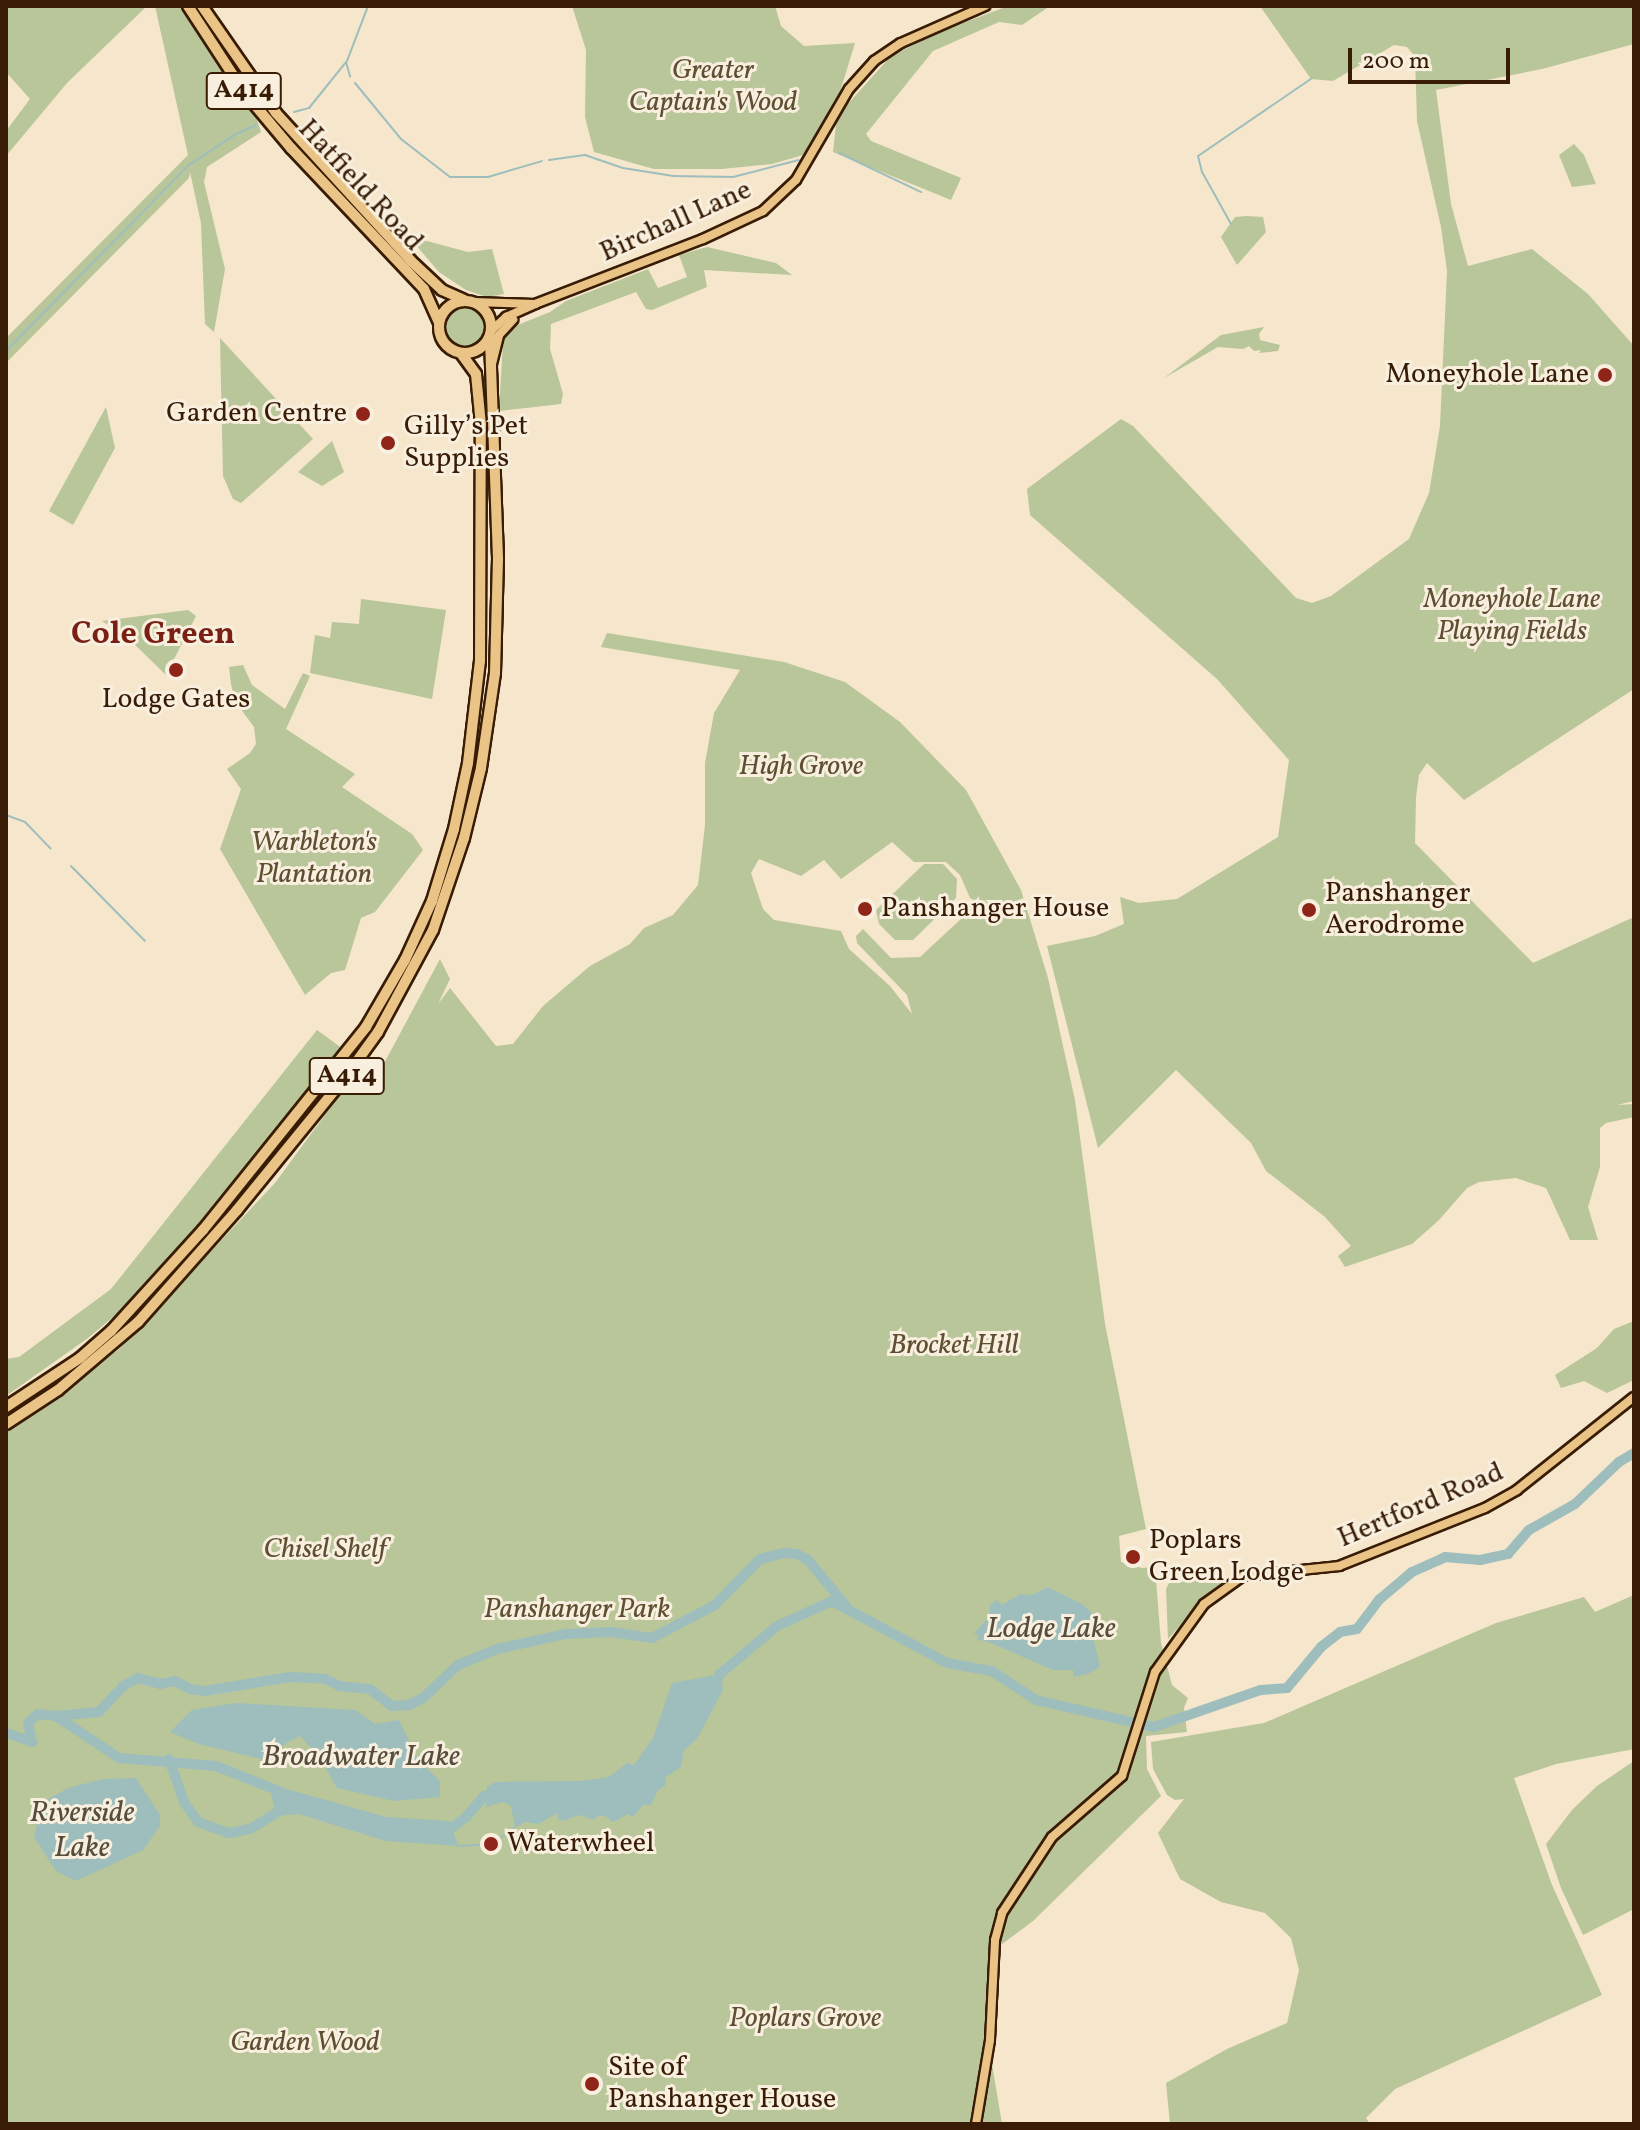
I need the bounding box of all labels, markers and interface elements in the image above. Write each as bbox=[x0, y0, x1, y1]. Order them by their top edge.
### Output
scale bar bbox=[1352, 32, 1514, 82]
text: 200 m bbox=[1362, 45, 1430, 79]
park label: Greater Captain's Wood bbox=[629, 54, 797, 120]
road number: A414 bbox=[204, 69, 284, 113]
street label: Hatfield Road bbox=[290, 113, 430, 259]
street label: Birchall Lane bbox=[595, 174, 757, 270]
place label: Moneyhole Lane bbox=[1386, 358, 1589, 392]
marker: Moneyhole Lane bbox=[1596, 366, 1614, 384]
place label: Garden Centre bbox=[166, 397, 347, 431]
marker: Garden Centre bbox=[354, 405, 372, 423]
place label: Gilly’s Pet Supplies bbox=[404, 410, 528, 476]
marker: Gilly’s Pet Supplies bbox=[379, 434, 397, 452]
park label: Moneyhole Lane Playing Fields bbox=[1424, 583, 1600, 649]
district label: Cole Green bbox=[71, 616, 235, 654]
marker: Lodge Gates bbox=[167, 661, 185, 679]
place label: Lodge Gates bbox=[102, 683, 250, 717]
park label: High Grove bbox=[739, 750, 863, 784]
park label: Warbleton's Plantation bbox=[251, 826, 377, 892]
place label: Panshanger Aerodrome bbox=[1325, 877, 1471, 943]
place label: Panshanger House bbox=[881, 892, 1109, 926]
marker: Panshanger House bbox=[856, 900, 874, 918]
marker: Panshanger Aerodrome bbox=[1300, 901, 1318, 919]
road number: A414 bbox=[307, 1054, 387, 1098]
park label: Brocket Hill bbox=[889, 1329, 1019, 1363]
street label: Hertford Road bbox=[1333, 1456, 1509, 1556]
place label: Poplars Green Lodge bbox=[1149, 1524, 1304, 1590]
park label: Chisel Shelf bbox=[263, 1533, 387, 1567]
marker: Poplars Green Lodge bbox=[1124, 1548, 1142, 1566]
park label: Panshanger Park bbox=[484, 1593, 670, 1627]
water label: Lodge Lake bbox=[986, 1611, 1116, 1647]
water label: Broadwater Lake bbox=[262, 1739, 460, 1775]
water label: Riverside Lake bbox=[30, 1795, 134, 1866]
place label: Waterwheel bbox=[507, 1827, 654, 1861]
marker: Waterwheel bbox=[482, 1835, 500, 1853]
park label: Poplars Grove bbox=[729, 2002, 881, 2036]
park label: Garden Wood bbox=[230, 2026, 380, 2060]
place label: Site of Panshanger House bbox=[608, 2051, 836, 2117]
marker: Site of Panshanger House bbox=[583, 2075, 601, 2093]

